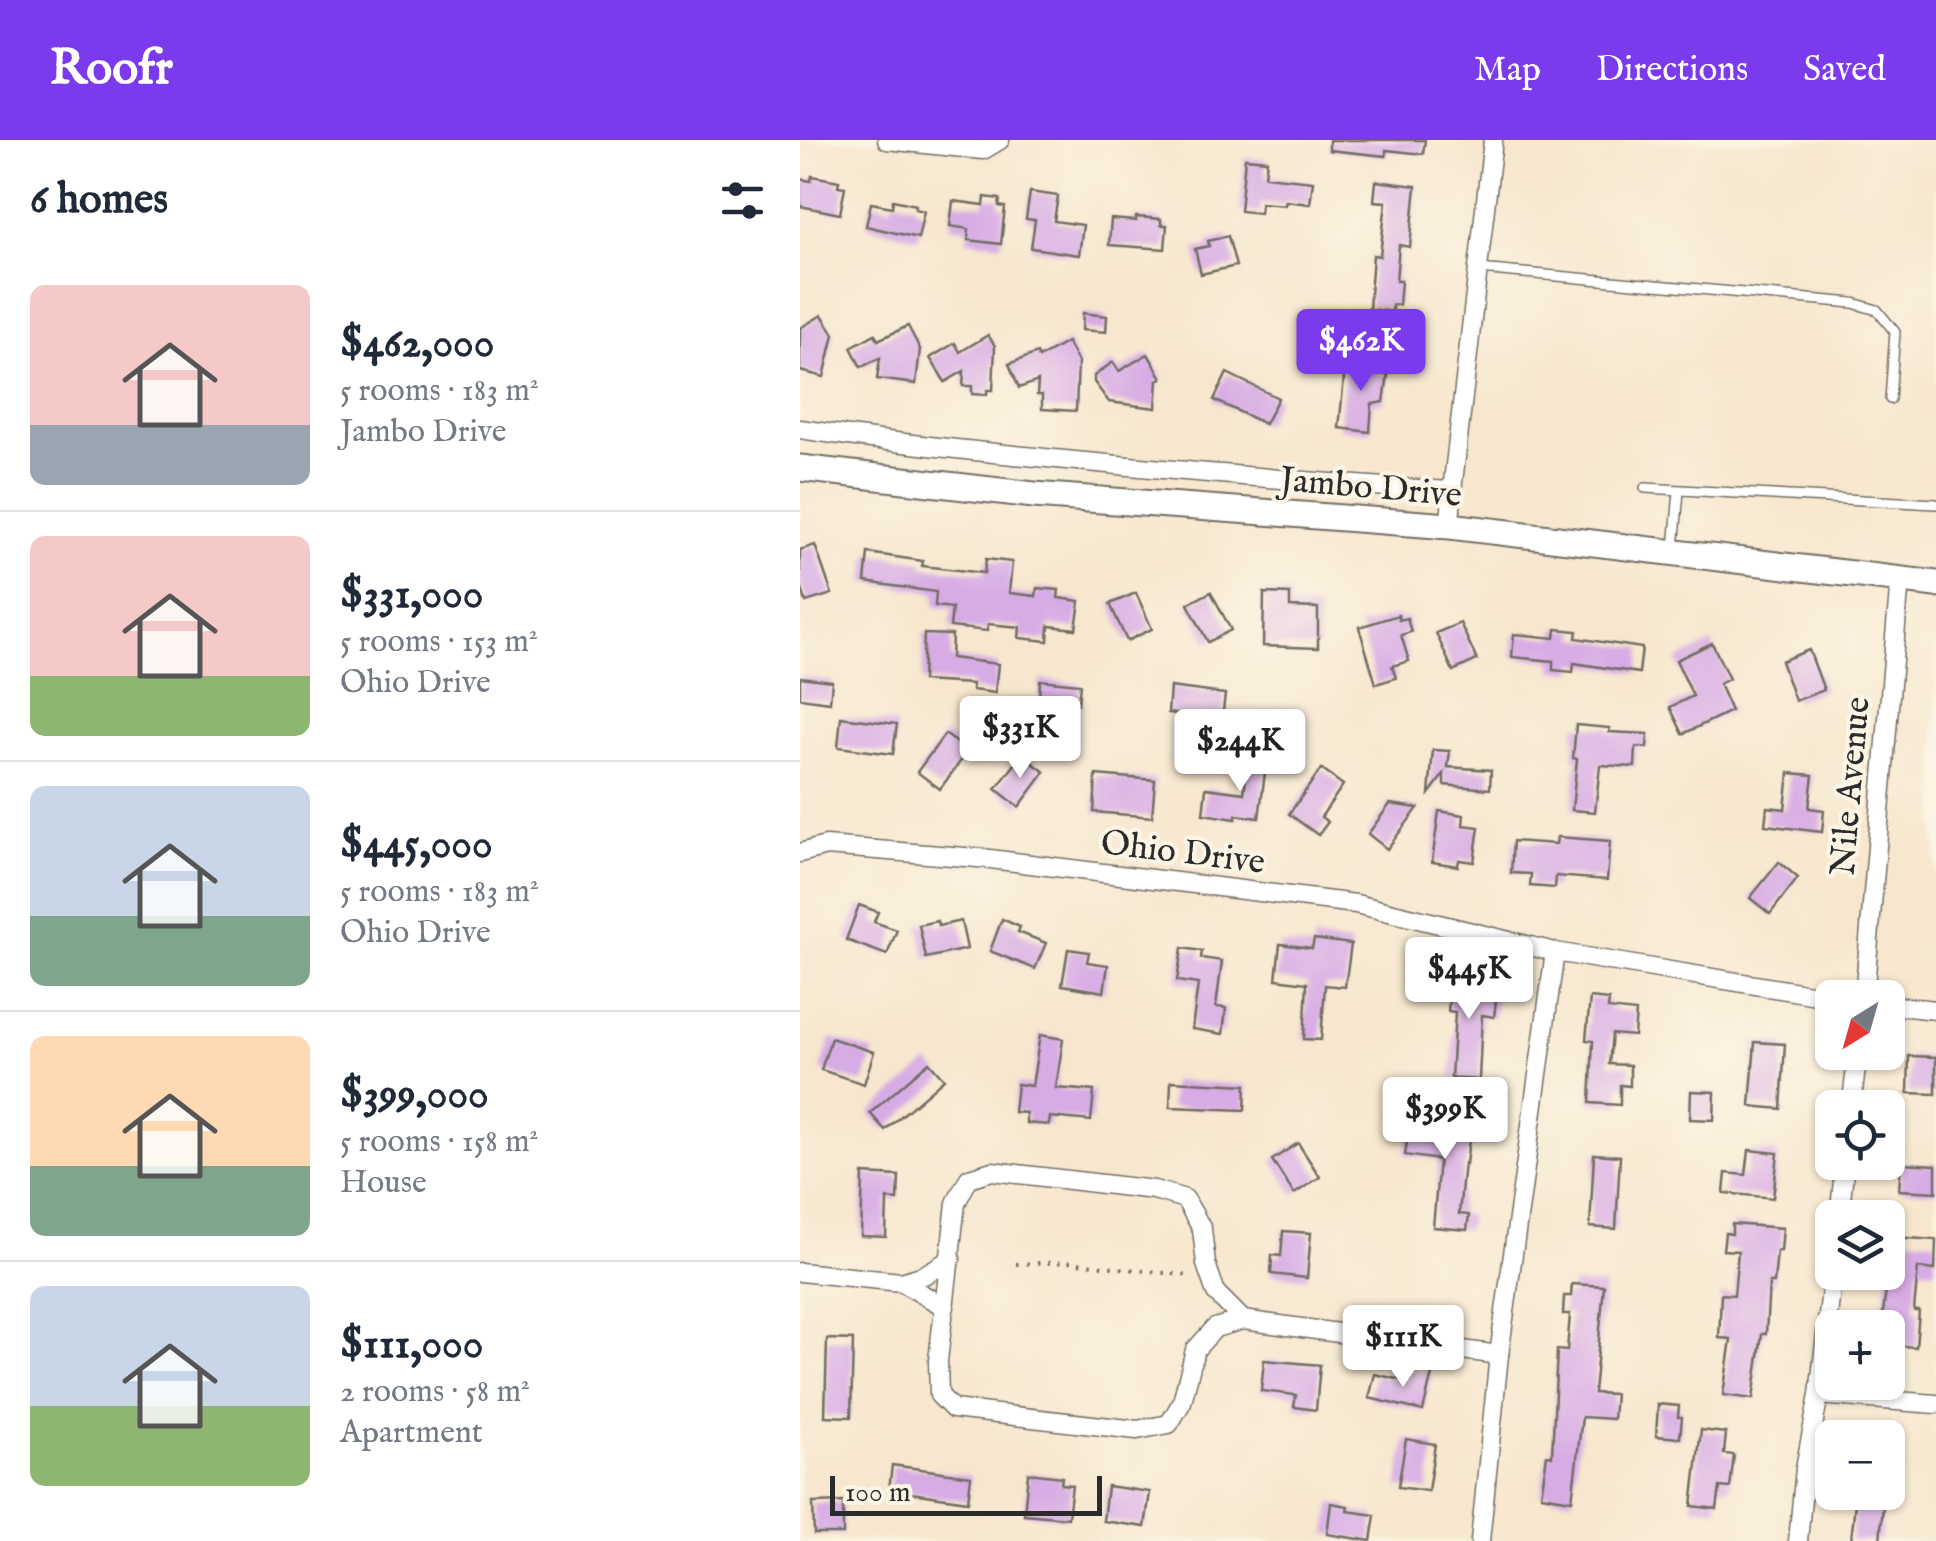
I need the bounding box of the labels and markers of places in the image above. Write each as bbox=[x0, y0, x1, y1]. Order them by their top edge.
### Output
pin: $462K bbox=[1291, 309, 1431, 394]
pin: $331K bbox=[950, 696, 1090, 781]
pin: $244K bbox=[1170, 709, 1310, 794]
pin: $445K bbox=[1399, 937, 1539, 1022]
pin: $399K bbox=[1375, 1077, 1515, 1162]
pin: $111K bbox=[1333, 1305, 1473, 1390]

